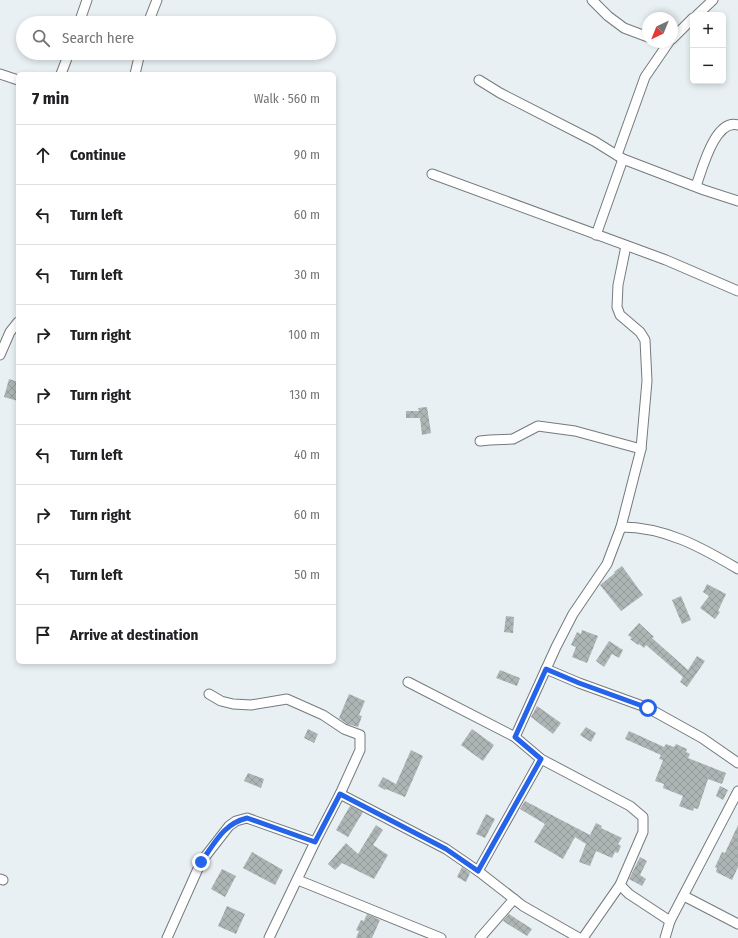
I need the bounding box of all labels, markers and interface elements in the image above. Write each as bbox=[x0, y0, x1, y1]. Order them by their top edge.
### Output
north arrow bbox=[642, 12, 678, 48]
map controls bbox=[690, 12, 726, 84]
button: + bbox=[690, 12, 726, 48]
search box bbox=[16, 16, 336, 60]
icon: search bbox=[30, 27, 52, 49]
text: Search here bbox=[62, 29, 134, 47]
button: − bbox=[690, 48, 726, 84]
text: 7 min bbox=[32, 88, 69, 109]
text: Walk · 560 m bbox=[254, 91, 320, 106]
icon: ahead bbox=[32, 144, 54, 166]
text: Continue bbox=[70, 146, 126, 164]
text: 90 m bbox=[294, 147, 320, 162]
icon: left bbox=[32, 204, 54, 226]
text: Turn left bbox=[70, 206, 123, 224]
text: 60 m bbox=[294, 207, 320, 222]
icon: left bbox=[32, 264, 54, 286]
text: Turn left bbox=[70, 266, 123, 284]
text: 30 m bbox=[294, 267, 320, 282]
icon: right bbox=[32, 324, 54, 346]
text: Turn right bbox=[70, 326, 131, 344]
text: 100 m bbox=[288, 327, 320, 342]
icon: right bbox=[32, 384, 54, 406]
text: Turn right bbox=[70, 386, 131, 404]
text: 130 m bbox=[289, 387, 320, 402]
icon: left bbox=[32, 444, 54, 466]
text: Turn left bbox=[70, 446, 123, 464]
text: 40 m bbox=[294, 447, 320, 462]
icon: right bbox=[32, 504, 54, 526]
text: Turn right bbox=[70, 506, 131, 524]
text: 60 m bbox=[294, 507, 320, 522]
icon: left bbox=[32, 564, 54, 586]
text: Turn left bbox=[70, 566, 123, 584]
text: 50 m bbox=[294, 567, 320, 582]
icon: arrive bbox=[32, 624, 54, 646]
text: Arrive at destination bbox=[70, 626, 198, 644]
route start bbox=[639, 699, 657, 717]
route end bbox=[192, 853, 210, 871]

